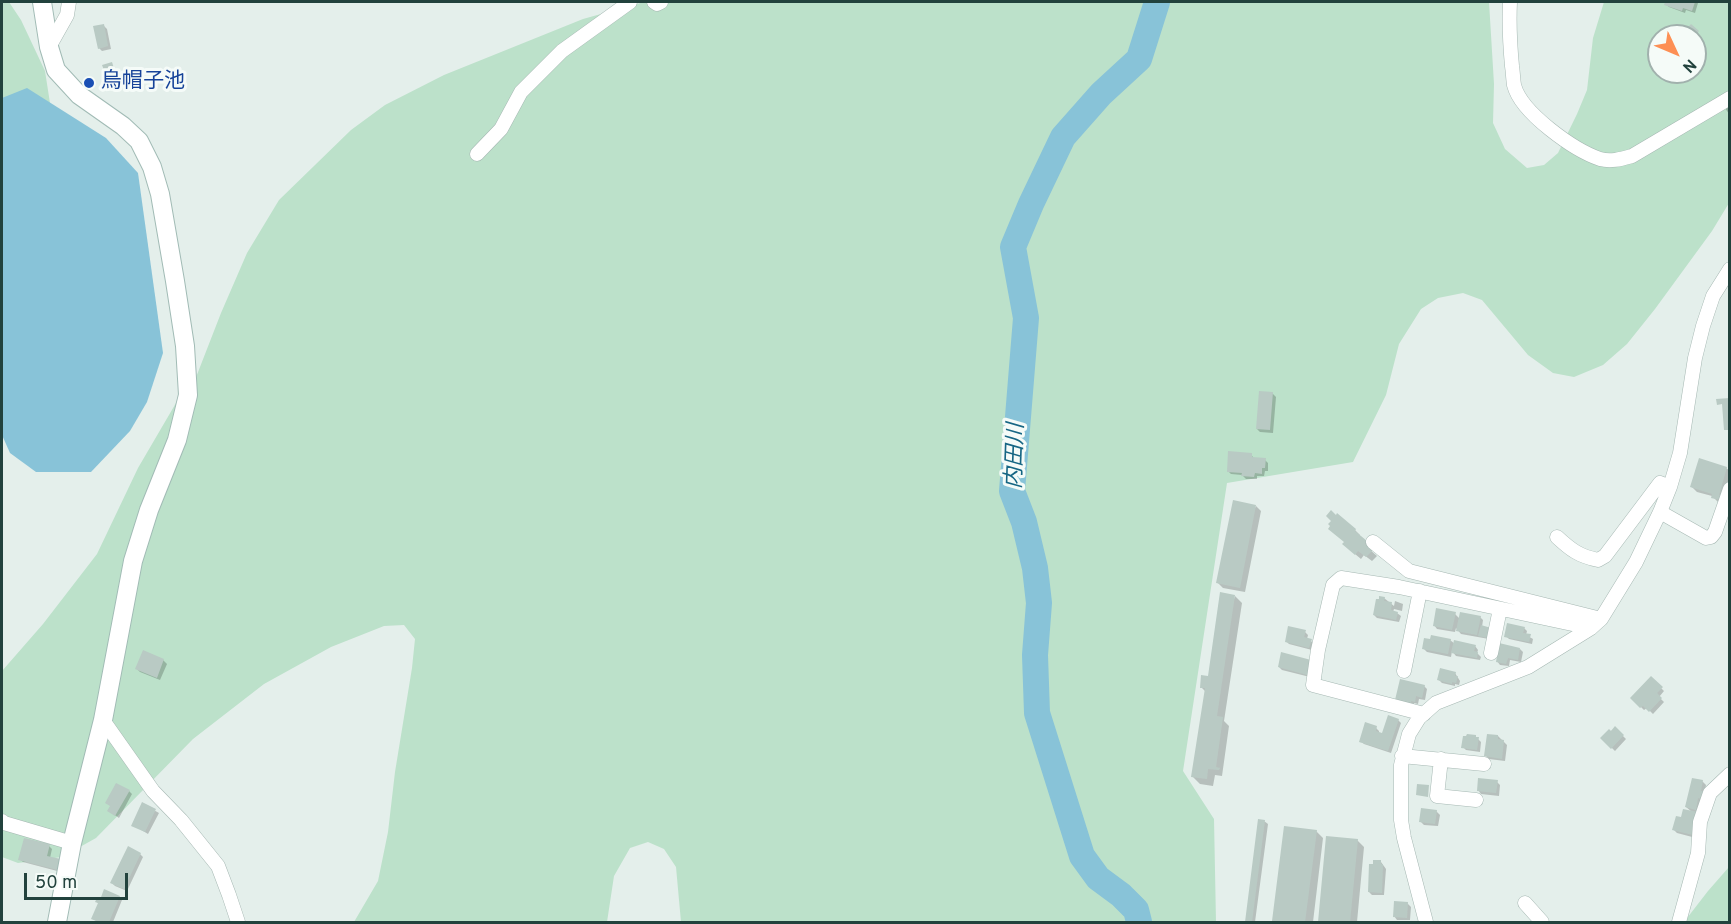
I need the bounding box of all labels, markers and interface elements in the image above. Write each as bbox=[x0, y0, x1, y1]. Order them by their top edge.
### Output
north arrow bbox=[1647, 24, 1707, 84]
text: N bbox=[1677, 54, 1700, 76]
place label: 烏帽子池 bbox=[101, 70, 185, 96]
marker: 烏帽子池 bbox=[82, 76, 96, 90]
water label: 内田川 bbox=[1003, 423, 1031, 489]
scale bar bbox=[27, 861, 130, 899]
text: 50 m bbox=[35, 872, 77, 895]

